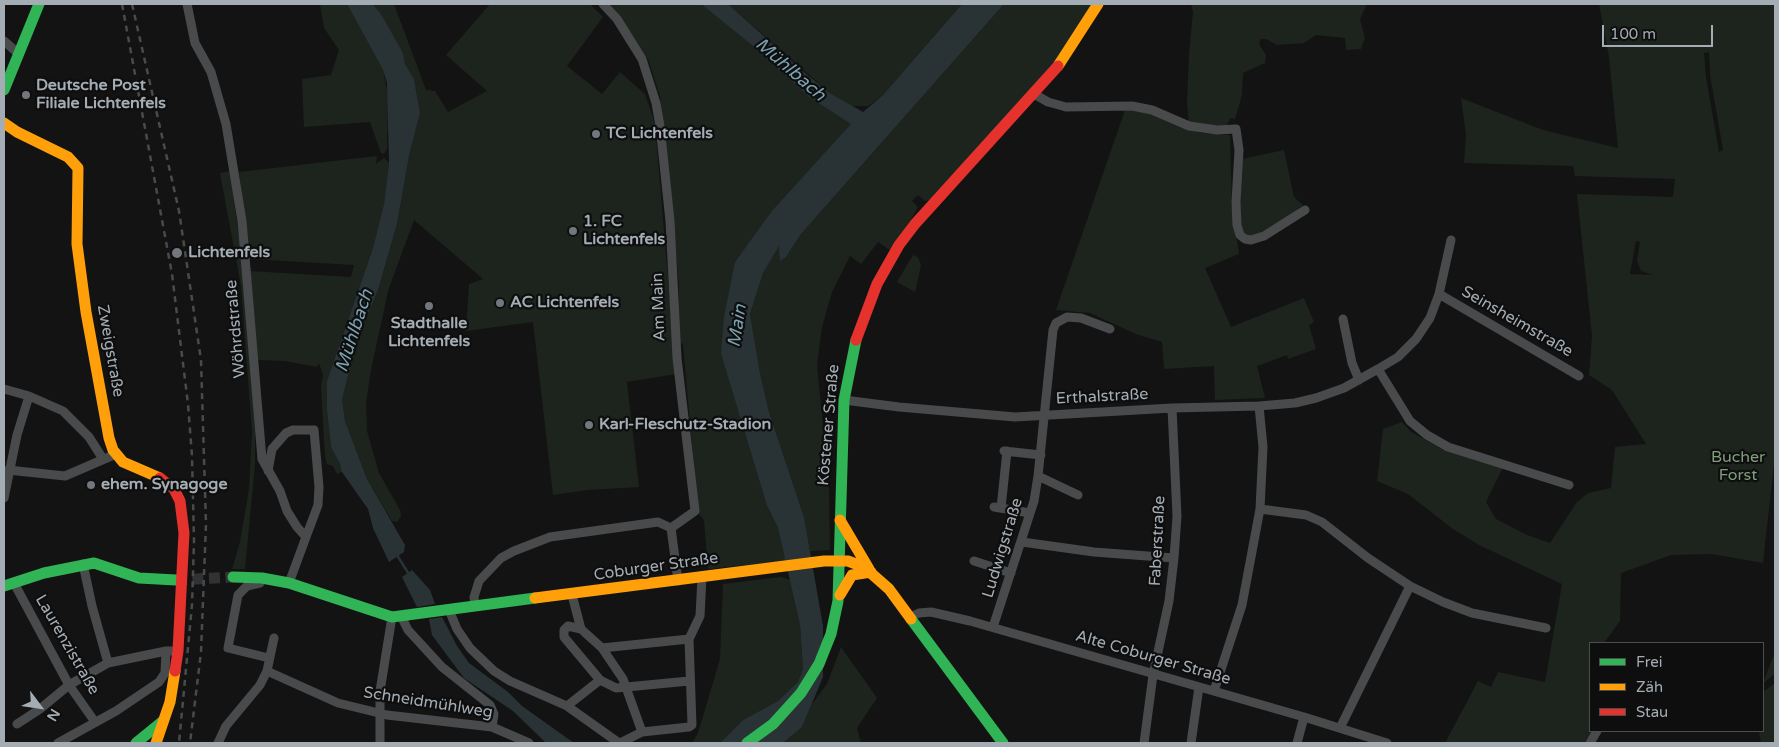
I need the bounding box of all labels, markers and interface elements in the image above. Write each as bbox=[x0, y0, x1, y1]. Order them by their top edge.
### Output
scale bar bbox=[1604, 15, 1715, 47]
text: 100 m bbox=[1610, 25, 1656, 43]
water label: Mühlbach bbox=[751, 34, 829, 106]
place label: Deutsche Post Filiale Lichtenfels bbox=[36, 76, 166, 114]
marker: Deutsche Post Filiale Lichtenfels bbox=[20, 89, 32, 101]
place label: TC Lichtenfels bbox=[606, 124, 713, 144]
marker: TC Lichtenfels bbox=[590, 128, 602, 140]
place label: 1. FC Lichtenfels bbox=[583, 212, 665, 250]
marker: 1. FC Lichtenfels bbox=[567, 225, 579, 237]
place label: Lichtenfels bbox=[188, 243, 270, 263]
marker: Lichtenfels bbox=[170, 246, 184, 260]
street label: Am Main bbox=[648, 272, 670, 342]
street label: Wöhrdstraße bbox=[222, 279, 250, 379]
street label: Seinsheimstraße bbox=[1458, 282, 1576, 362]
water label: Mühlbach bbox=[332, 287, 378, 375]
place label: AC Lichtenfels bbox=[510, 293, 619, 313]
marker: AC Lichtenfels bbox=[494, 297, 506, 309]
marker: Stadthalle Lichtenfels bbox=[423, 300, 435, 312]
street label: Zweigstraße bbox=[92, 303, 128, 399]
water label: Main bbox=[724, 303, 752, 349]
place label: Stadthalle Lichtenfels bbox=[388, 314, 470, 352]
street label: Köstener Straße bbox=[814, 364, 844, 486]
street label: Erthalstraße bbox=[1055, 385, 1149, 409]
place label: Karl-Fleschutz-Stadion bbox=[599, 415, 771, 435]
marker: Karl-Fleschutz-Stadion bbox=[583, 419, 595, 431]
park label: Bucher Forst bbox=[1711, 448, 1765, 486]
place label: ehem. Synagoge bbox=[101, 475, 228, 495]
marker: ehem. Synagoge bbox=[85, 479, 97, 491]
street label: Faberstraße bbox=[1146, 495, 1170, 587]
street label: Ludwigstraße bbox=[979, 496, 1027, 600]
street label: Coburger Straße bbox=[593, 549, 719, 585]
street label: Laurenzistraße bbox=[31, 592, 103, 698]
street label: Alte Coburger Straße bbox=[1073, 627, 1233, 689]
legend bbox=[1589, 642, 1764, 732]
text: Frei bbox=[1636, 653, 1662, 671]
text: Zäh bbox=[1636, 678, 1663, 696]
north arrow bbox=[15, 682, 65, 732]
street label: Schneidmühlweg bbox=[362, 683, 494, 723]
text: Stau bbox=[1636, 703, 1668, 721]
text: N bbox=[43, 706, 63, 724]

